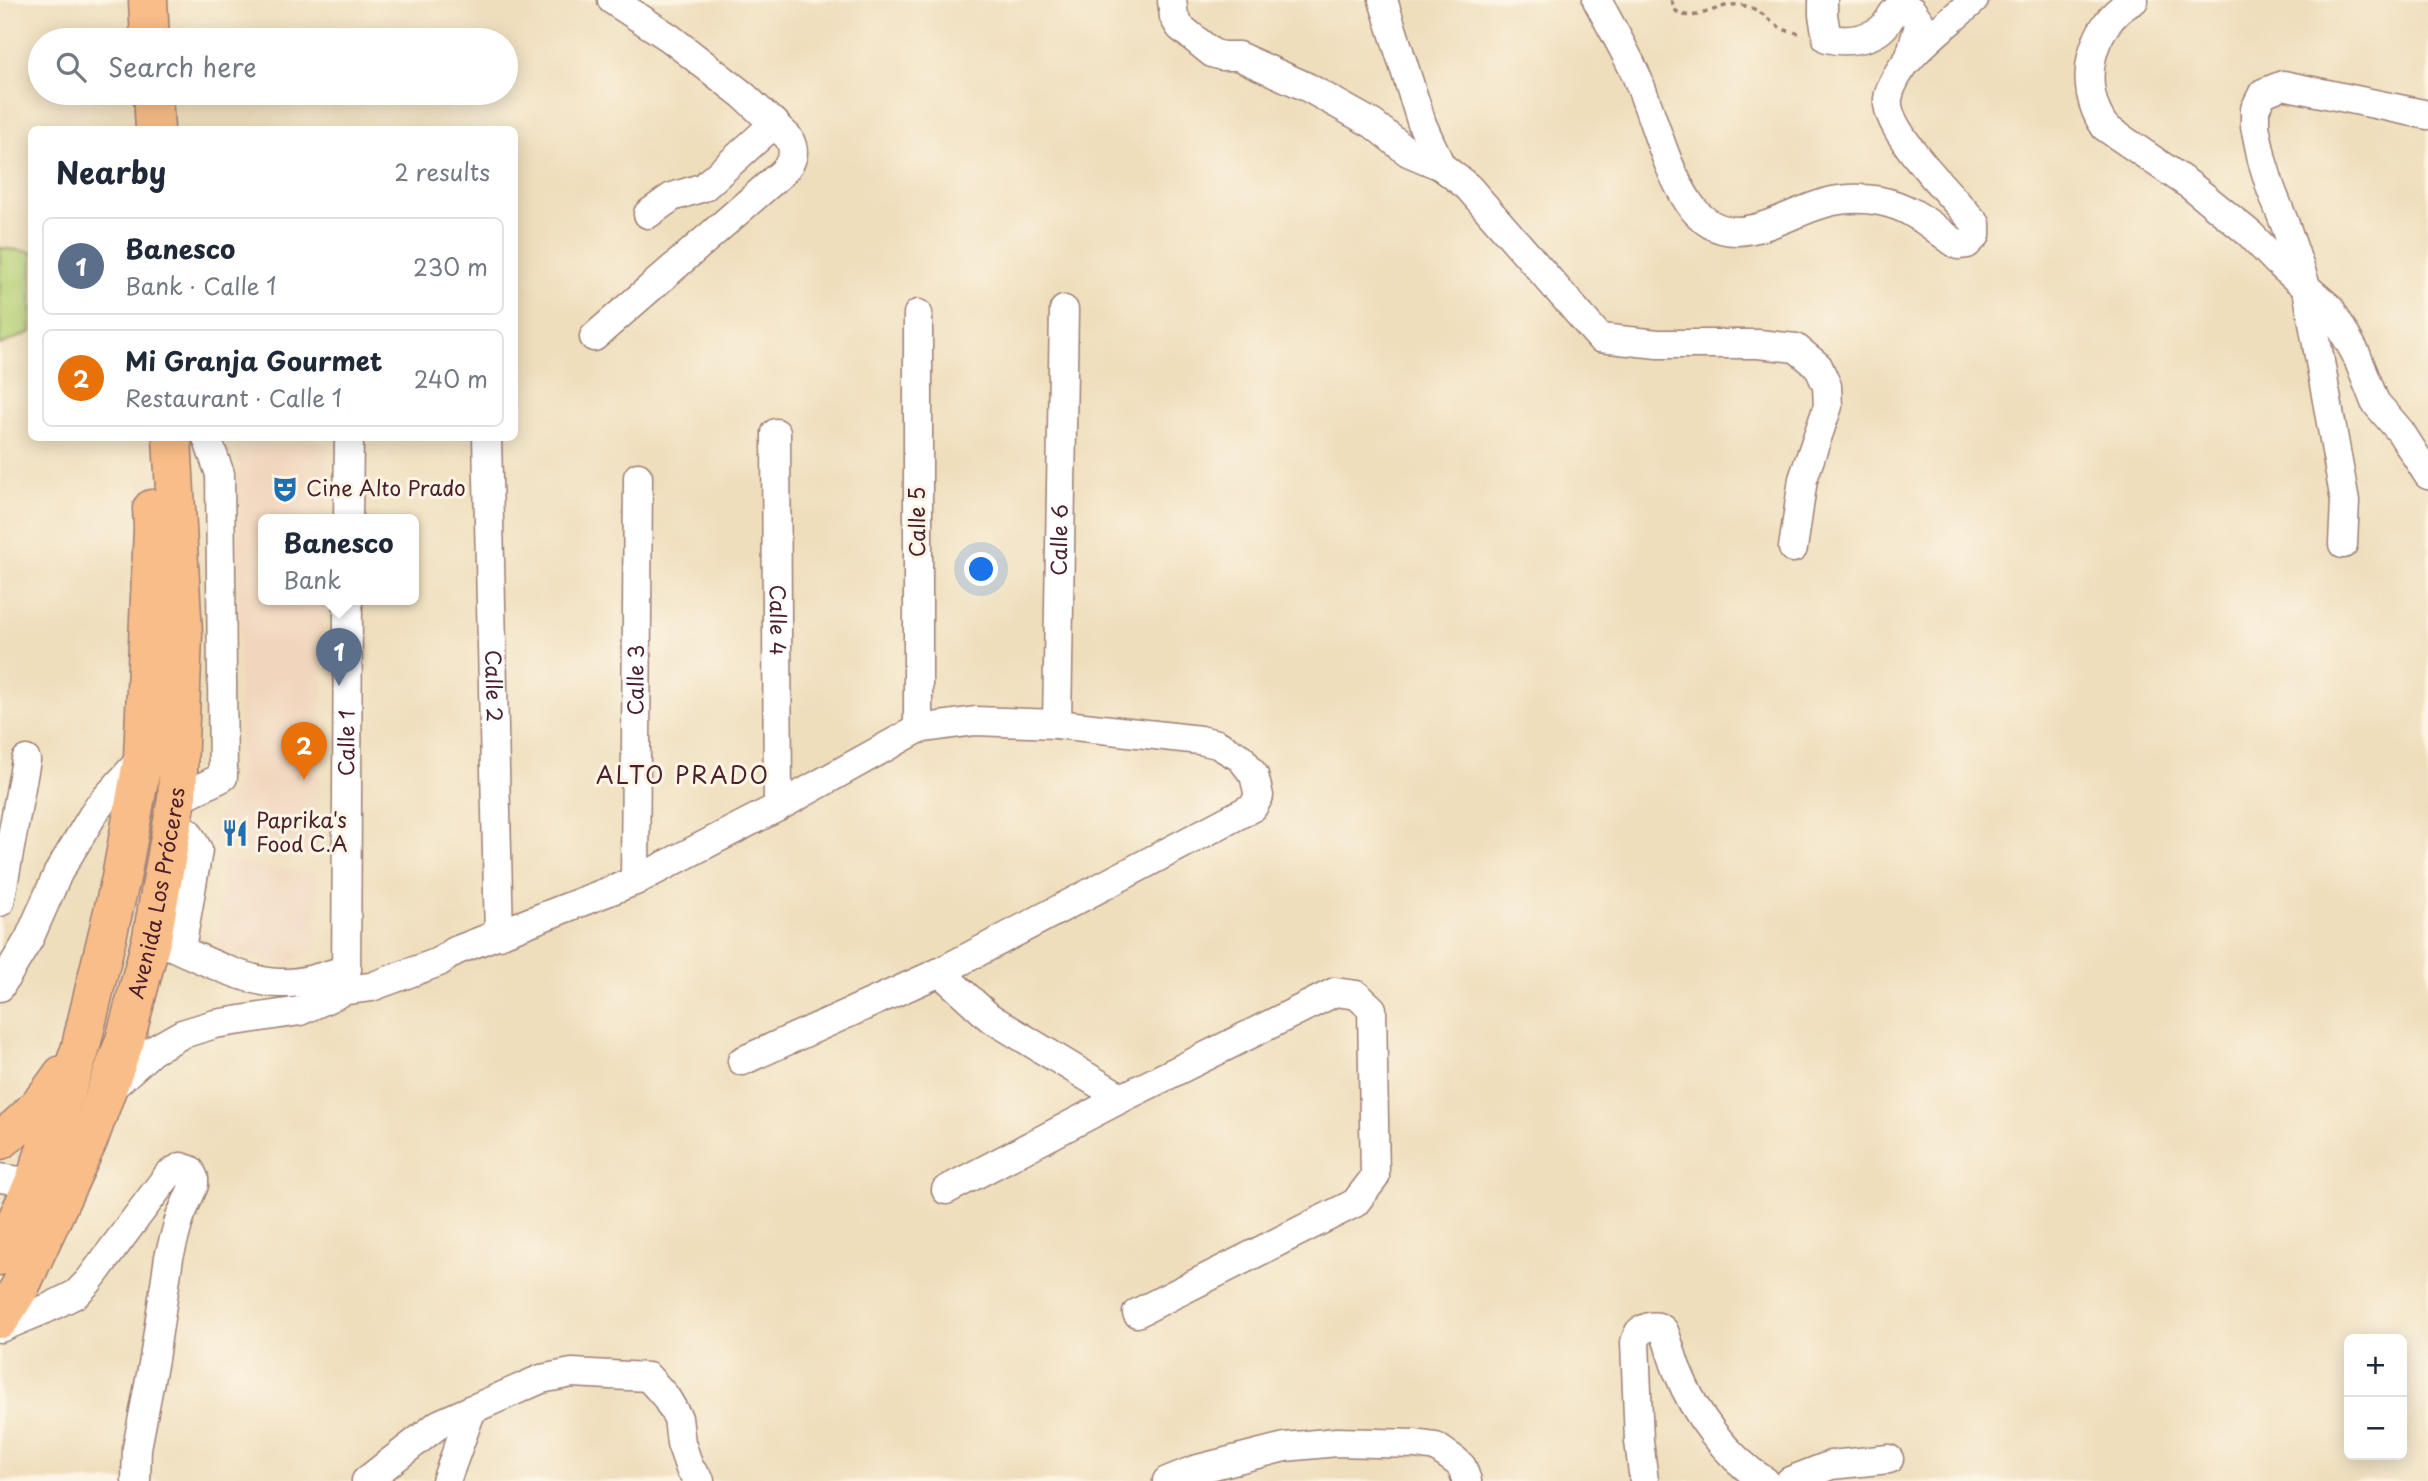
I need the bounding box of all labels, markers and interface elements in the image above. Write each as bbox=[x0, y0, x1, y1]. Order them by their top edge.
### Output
search box bbox=[28, 28, 518, 105]
text: Search here bbox=[108, 47, 257, 86]
icon: search bbox=[52, 48, 90, 86]
text: Nearby bbox=[56, 149, 166, 194]
text: 2 results bbox=[394, 154, 490, 189]
text: Banesco bbox=[125, 229, 235, 268]
text: 1 bbox=[76, 249, 87, 284]
text: 230 m bbox=[413, 249, 488, 284]
text: Bank · Calle 1 bbox=[125, 268, 277, 303]
text: Mi Granja Gourmet bbox=[125, 341, 383, 380]
text: 2 bbox=[73, 361, 89, 396]
text: 240 m bbox=[414, 361, 488, 396]
text: Restaurant · Calle 1 bbox=[125, 380, 342, 415]
place label: Cine Alto Prado bbox=[306, 471, 466, 503]
theatre icon: Cine Alto Prado bbox=[270, 474, 300, 504]
street label: Calle 5 bbox=[900, 487, 932, 557]
street label: Calle 6 bbox=[1042, 504, 1075, 576]
popup bbox=[258, 514, 419, 605]
text: Banesco bbox=[283, 523, 394, 562]
your location bbox=[964, 552, 998, 586]
text: Bank bbox=[283, 562, 341, 597]
street label: Calle 4 bbox=[763, 584, 795, 656]
pin: 1 bbox=[316, 628, 362, 686]
street label: Calle 3 bbox=[618, 644, 651, 716]
street label: Calle 2 bbox=[478, 650, 512, 722]
street label: Calle 1 bbox=[329, 710, 361, 776]
pin: 2 bbox=[281, 722, 327, 780]
district label: ALTO PRADO bbox=[596, 757, 770, 792]
street label: Avenida Los Próceres bbox=[119, 787, 191, 1002]
place label: Paprika's Food C.A bbox=[256, 803, 348, 859]
restaurant icon: Paprika's Food C.A bbox=[220, 818, 250, 848]
map controls bbox=[2344, 1334, 2407, 1460]
button: + bbox=[2344, 1334, 2407, 1397]
button: − bbox=[2344, 1397, 2407, 1460]

